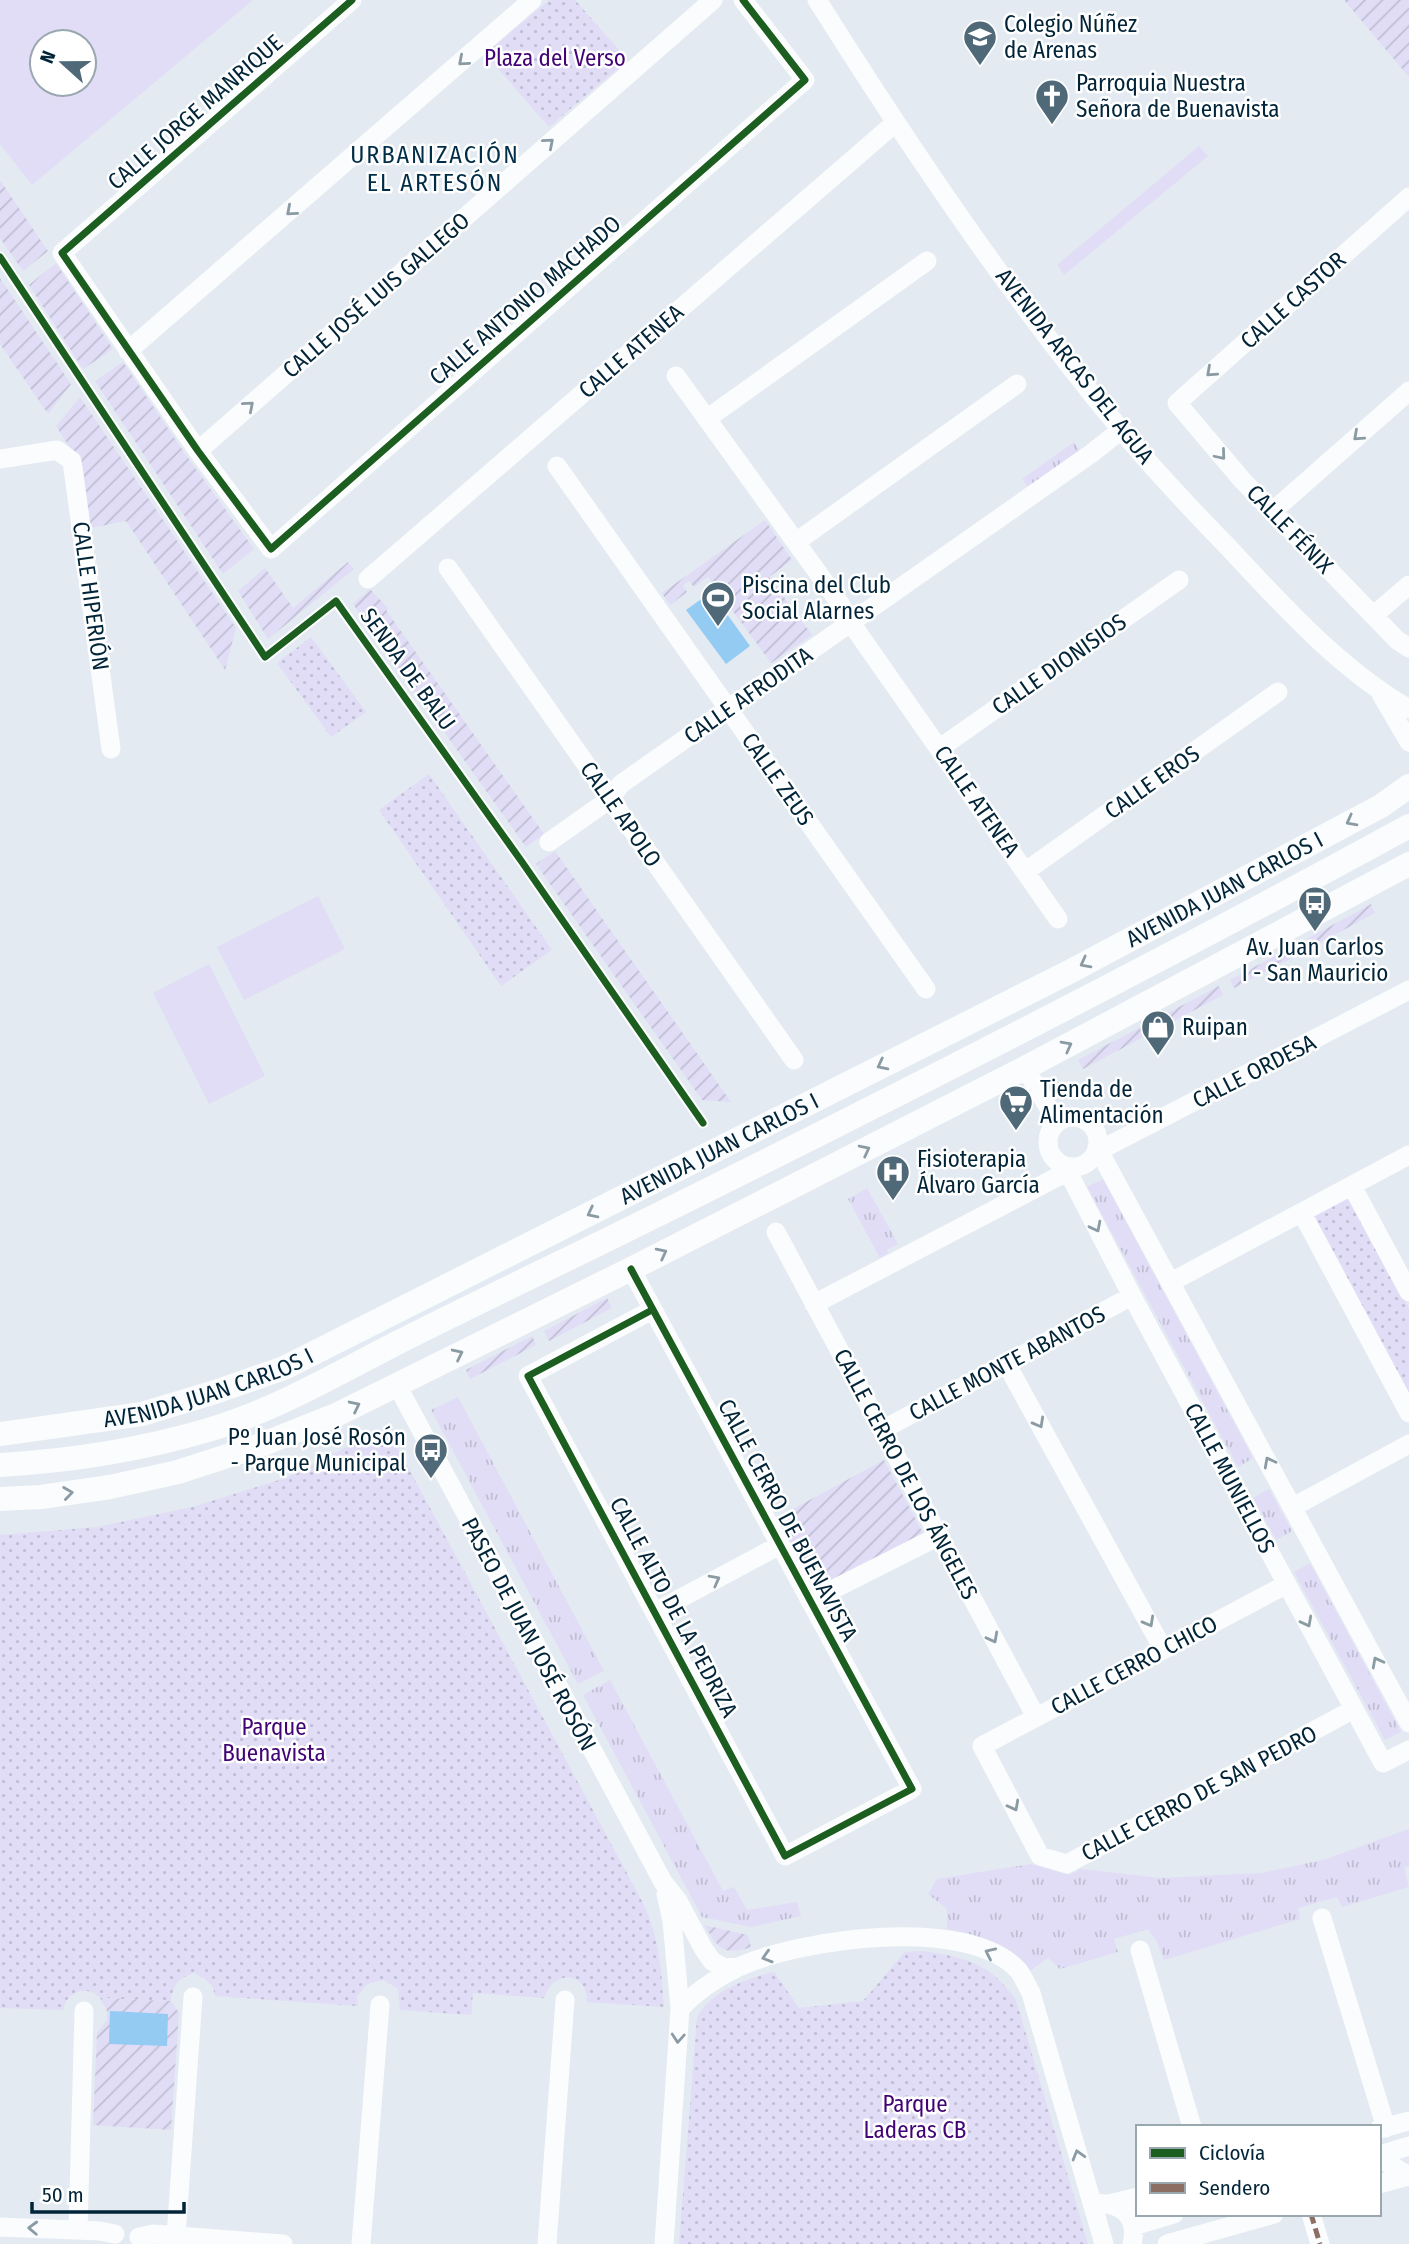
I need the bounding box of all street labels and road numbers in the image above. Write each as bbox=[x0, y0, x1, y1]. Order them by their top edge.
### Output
street label: CALLE JORGE MANRIQUE bbox=[102, 28, 288, 196]
street label: CALLE JOSÉ LUIS GALLEGO bbox=[276, 205, 475, 384]
street label: CALLE ANTONIO MACHADO bbox=[424, 209, 626, 391]
street label: CALLE CASTOR bbox=[1235, 245, 1352, 355]
street label: AVENIDA ARCAS DEL AGUA bbox=[990, 263, 1160, 469]
street label: CALLE ATENEA bbox=[573, 298, 689, 404]
street label: CALLE FÉNIX bbox=[1241, 478, 1340, 580]
street label: CALLE HIPERIÓN bbox=[67, 520, 115, 672]
street label: SENDA DE BALU bbox=[354, 602, 462, 736]
street label: CALLE DIONISIOS bbox=[986, 607, 1132, 721]
street label: CALLE AFRODITA bbox=[678, 640, 818, 750]
street label: CALLE ZEUS bbox=[736, 727, 820, 831]
street label: CALLE EROS bbox=[1099, 739, 1205, 825]
street label: CALLE ATENEA bbox=[928, 740, 1026, 862]
street label: CALLE APOLO bbox=[574, 756, 668, 872]
street label: AVENIDA JUAN CARLOS I bbox=[1121, 826, 1328, 953]
street label: CALLE ORDESA bbox=[1188, 1028, 1320, 1114]
street label: AVENIDA JUAN CARLOS I bbox=[615, 1087, 823, 1210]
street label: CALLE MONTE ABANTOS bbox=[904, 1299, 1110, 1427]
street label: AVENIDA JUAN CARLOS I bbox=[102, 1342, 318, 1433]
street label: CALLE CERRO DE LOS ÁNGELES bbox=[828, 1343, 985, 1604]
street label: CALLE CERRO DE BUENAVISTA bbox=[712, 1394, 864, 1646]
street label: CALLE MUNIELLOS bbox=[1179, 1398, 1281, 1558]
street label: CALLE ALTO DE LA PEDRIZA bbox=[604, 1492, 744, 1722]
street label: PASEO DE JUAN JOSÉ ROSÓN bbox=[456, 1512, 603, 1755]
street label: CALLE CERRO CHICO bbox=[1046, 1609, 1222, 1721]
street label: CALLE CERRO DE SAN PEDRO bbox=[1076, 1719, 1322, 1867]

